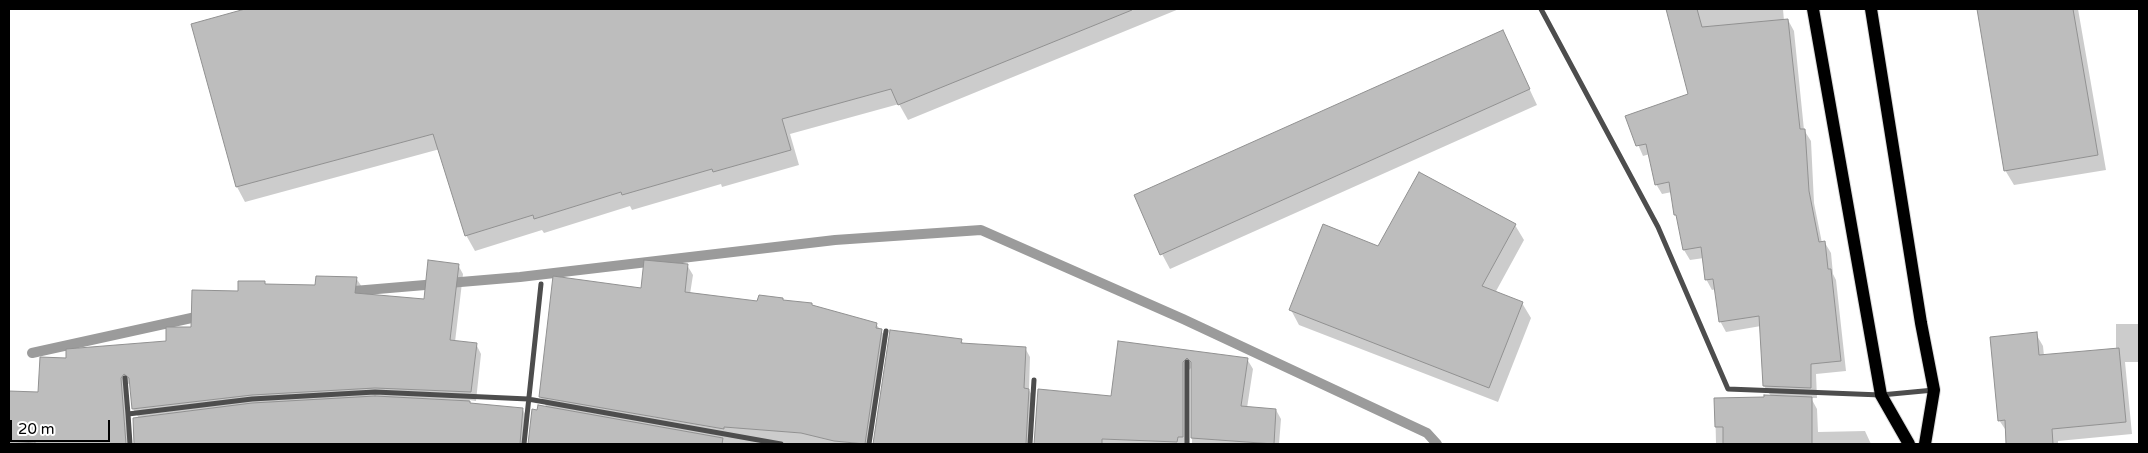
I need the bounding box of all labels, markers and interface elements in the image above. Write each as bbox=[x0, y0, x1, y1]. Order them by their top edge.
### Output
scale bar bbox=[12, 410, 112, 442]
text: 20 m bbox=[18, 420, 55, 438]

